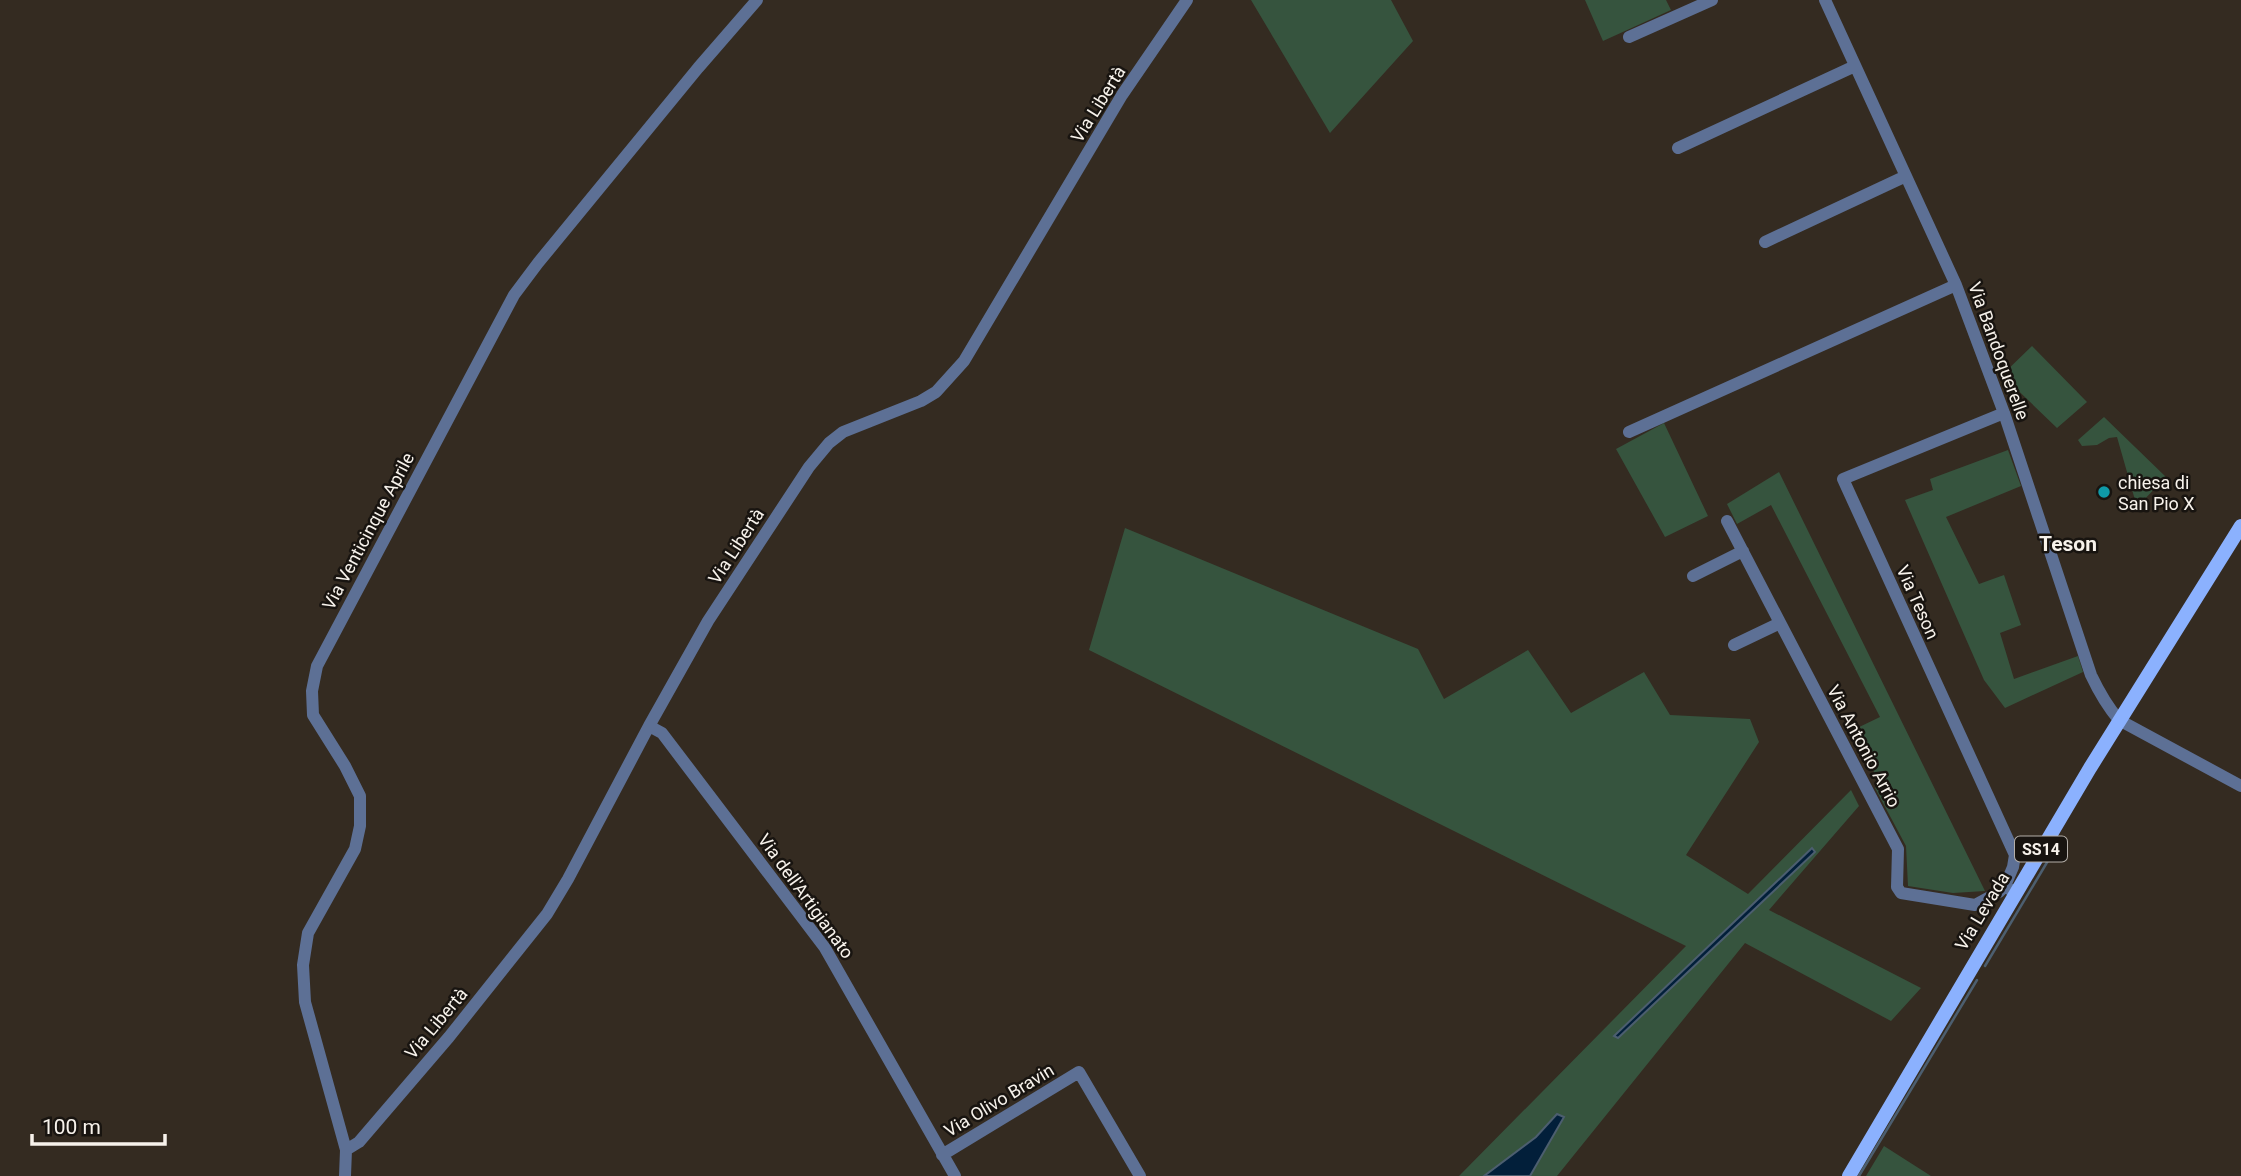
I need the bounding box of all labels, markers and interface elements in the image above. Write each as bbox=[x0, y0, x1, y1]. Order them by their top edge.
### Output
street label: Via Libertà bbox=[1066, 62, 1130, 146]
street label: Via Bandoquerelle bbox=[1964, 279, 2034, 423]
street label: Via Venticinque Aprile bbox=[318, 449, 418, 613]
place label: chiesa di San Pio X bbox=[2118, 472, 2195, 514]
marker: chiesa di San Pio X bbox=[2096, 484, 2112, 500]
street label: Via Libertà bbox=[704, 504, 768, 588]
district label: Teson bbox=[2039, 532, 2097, 556]
street label: Via Teson bbox=[1892, 562, 1944, 642]
street label: Via Antonio Arrio bbox=[1823, 681, 1905, 811]
street label: Via dell'Artigianato bbox=[754, 829, 858, 963]
road number: SS14 bbox=[2015, 836, 2067, 862]
street label: Via Levada bbox=[1950, 868, 2014, 954]
street label: Via Libertà bbox=[400, 983, 472, 1063]
street label: Via Olivo Bravin bbox=[940, 1059, 1058, 1141]
scale bar bbox=[32, 1102, 164, 1146]
text: 100 m bbox=[42, 1115, 101, 1139]

